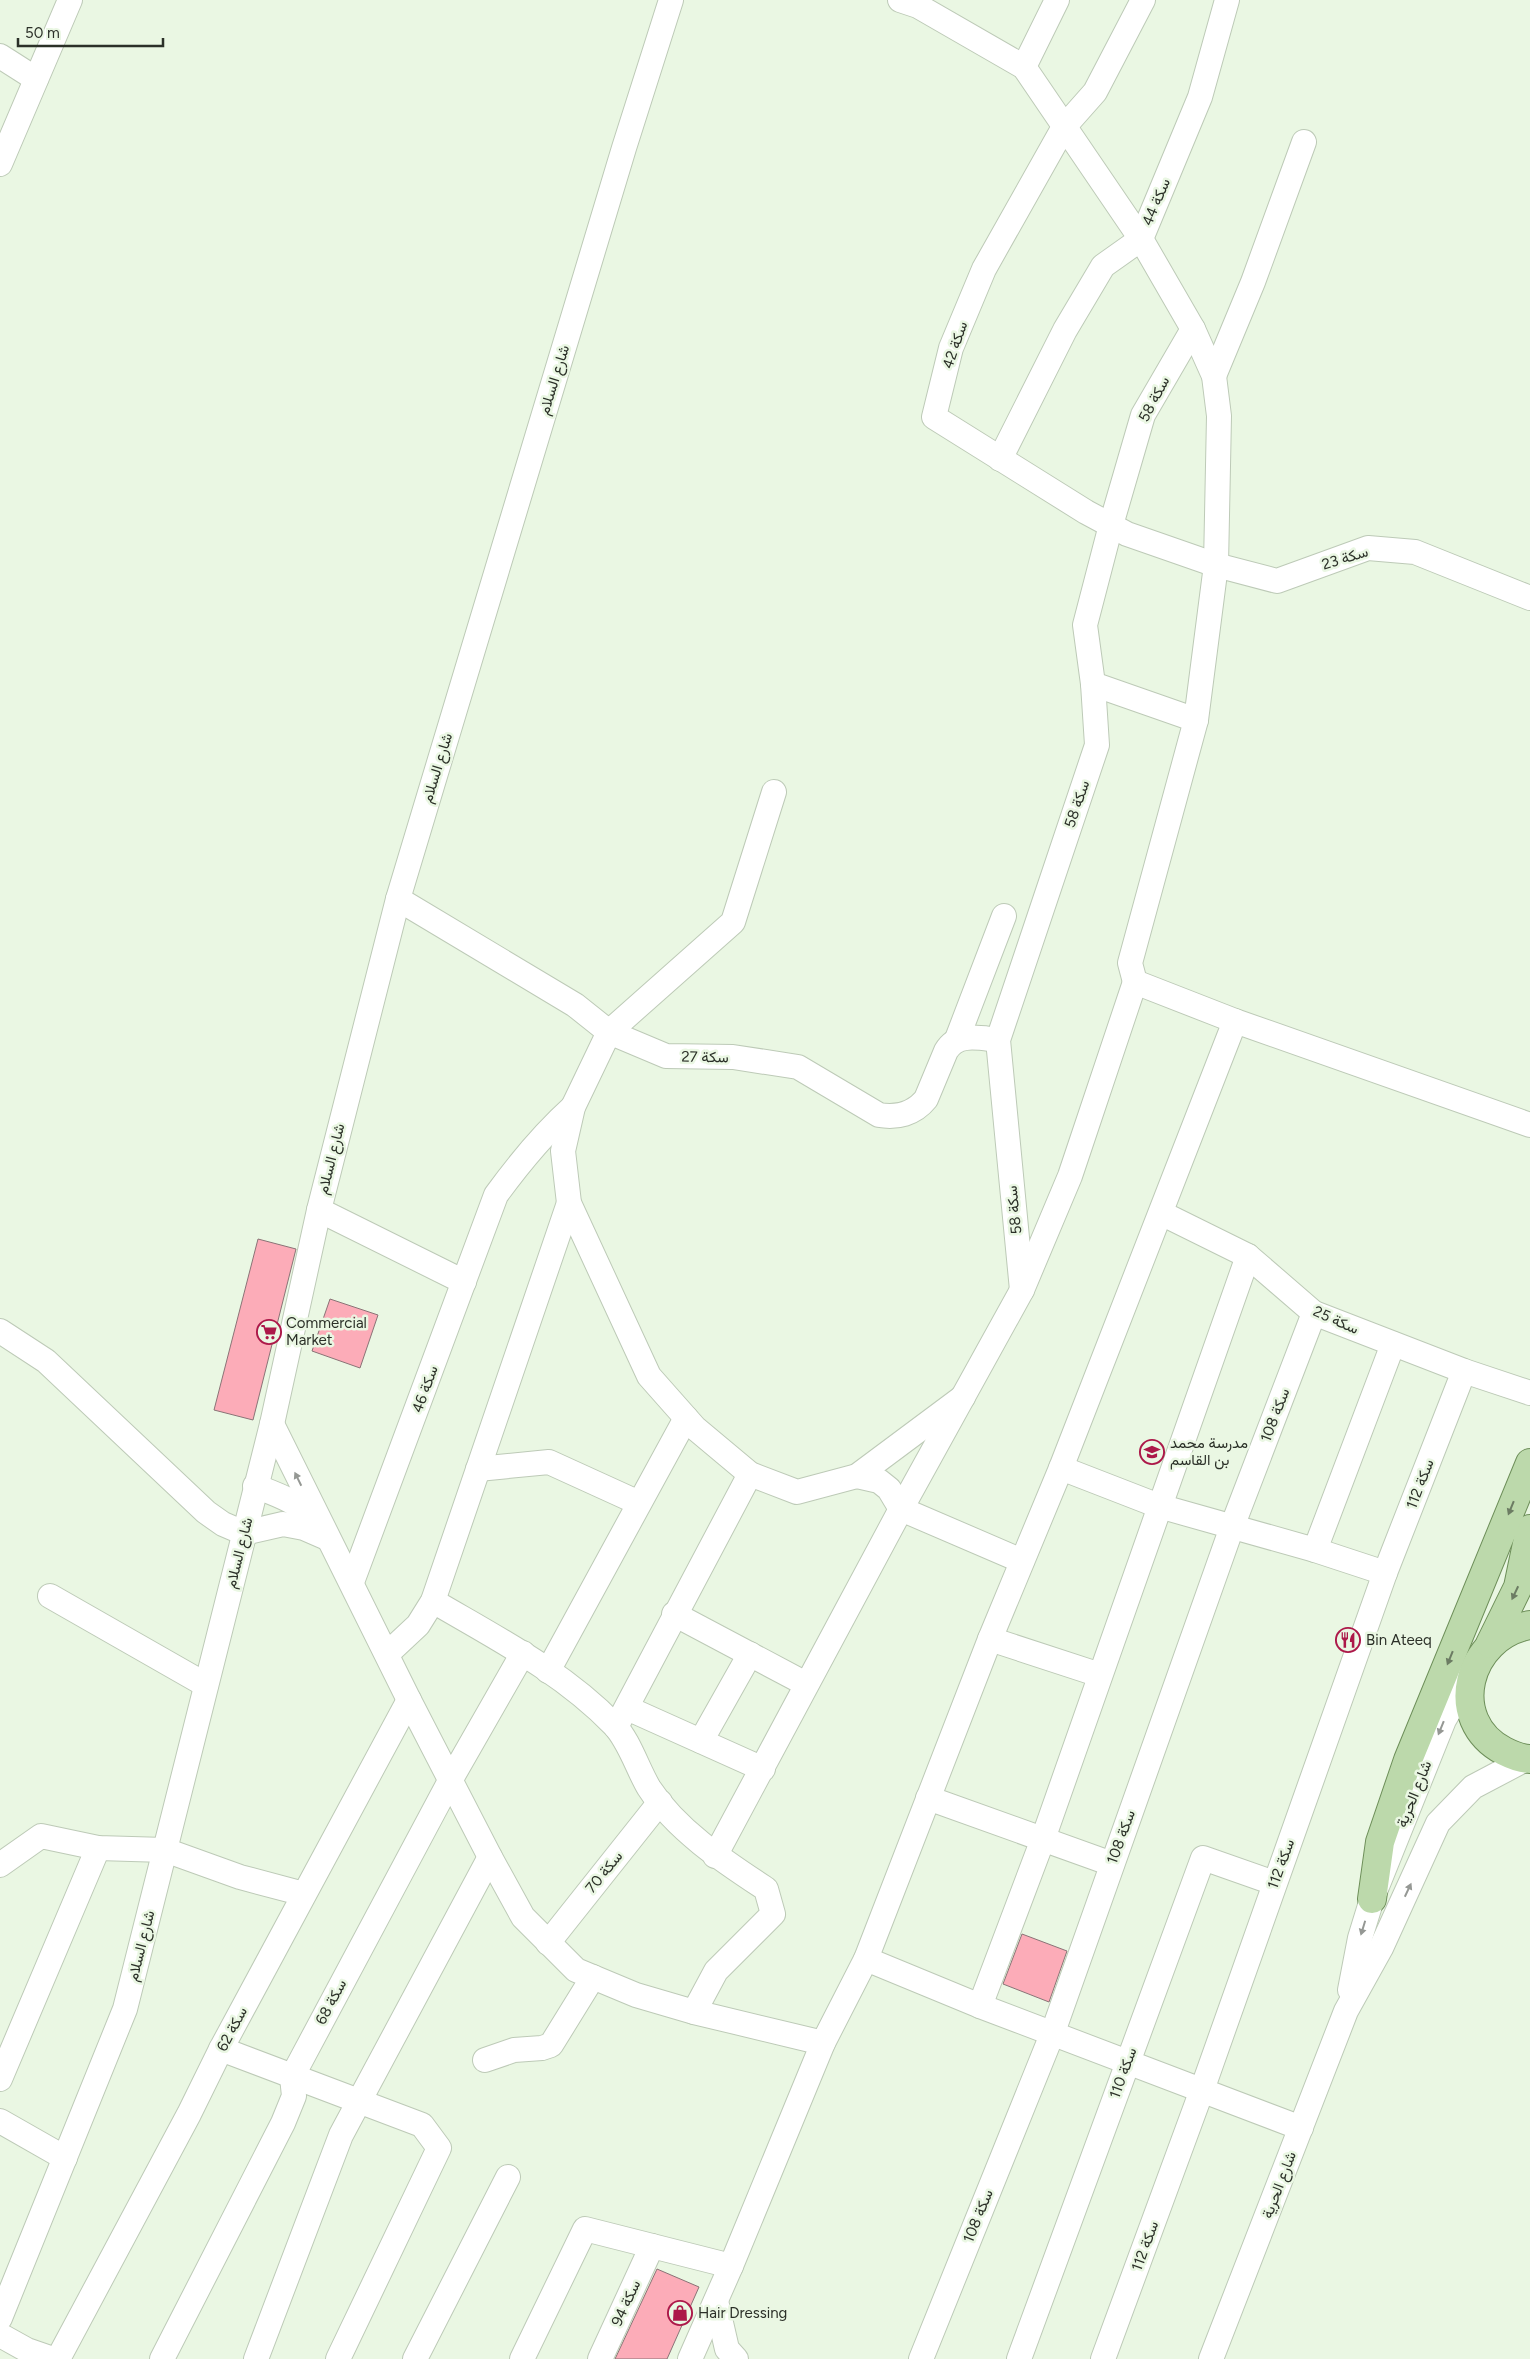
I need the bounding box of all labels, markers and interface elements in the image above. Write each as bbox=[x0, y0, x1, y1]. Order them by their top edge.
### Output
scale bar bbox=[18, 15, 162, 47]
text: 50 m bbox=[25, 24, 60, 42]
street label: سكة 44 bbox=[1138, 175, 1174, 228]
street label: سكة 42 bbox=[939, 319, 971, 371]
street label: شارع السلام bbox=[535, 343, 575, 418]
street label: سكة 58 bbox=[1135, 373, 1173, 425]
street label: سكة 23 bbox=[1320, 542, 1371, 574]
street label: شارع السلام bbox=[418, 731, 458, 806]
street label: سكة 58 bbox=[1061, 778, 1094, 830]
street label: سكة 27 bbox=[681, 1048, 729, 1066]
street label: شارع السلام bbox=[314, 1122, 350, 1197]
street label: سكة 58 bbox=[1002, 1185, 1026, 1235]
street label: سكة 25 bbox=[1310, 1302, 1362, 1338]
place label: Commercial Market bbox=[286, 1314, 367, 1349]
supermarket icon: Commercial Market bbox=[256, 1319, 282, 1345]
street label: سكة 46 bbox=[408, 1363, 442, 1415]
street label: سكة 108 bbox=[1257, 1385, 1293, 1444]
place label: مدرسة محمد بن القاسم bbox=[1170, 1434, 1248, 1470]
school or university icon: مدرسة محمد بن القاسم bbox=[1139, 1439, 1165, 1465]
street label: سكة 112 bbox=[1402, 1456, 1438, 1511]
one-way arrow bbox=[294, 1471, 302, 1486]
one-way arrow bbox=[1507, 1501, 1515, 1515]
street label: شارع السلام bbox=[222, 1516, 258, 1591]
one-way arrow bbox=[1511, 1586, 1519, 1600]
restaurant icon: Bin Ateeq bbox=[1335, 1627, 1361, 1653]
place label: Bin Ateeq bbox=[1366, 1631, 1432, 1649]
one-way arrow bbox=[1445, 1651, 1453, 1665]
one-way arrow bbox=[1437, 1720, 1444, 1735]
street label: شارع الحرية bbox=[1393, 1758, 1437, 1831]
street label: سكة 108 bbox=[1103, 1807, 1139, 1866]
street label: سكة 112 bbox=[1264, 1836, 1298, 1891]
street label: سكة 70 bbox=[582, 1847, 626, 1897]
one-way arrow bbox=[1404, 1883, 1412, 1897]
street label: شارع السلام bbox=[124, 1909, 160, 1984]
one-way arrow bbox=[1359, 1921, 1367, 1936]
street label: سكة 68 bbox=[312, 1976, 350, 2028]
street label: سكة 62 bbox=[213, 2003, 251, 2054]
street label: سكة 110 bbox=[1105, 2045, 1141, 2101]
street label: شارع الحرية bbox=[1258, 2149, 1302, 2222]
street label: سكة 108 bbox=[959, 2187, 997, 2245]
street label: سكة 112 bbox=[1128, 2218, 1162, 2273]
street label: سكة 94 bbox=[608, 2277, 645, 2329]
shop icon: Hair Dressing bbox=[667, 2300, 693, 2326]
place label: Hair Dressing bbox=[698, 2304, 787, 2322]

